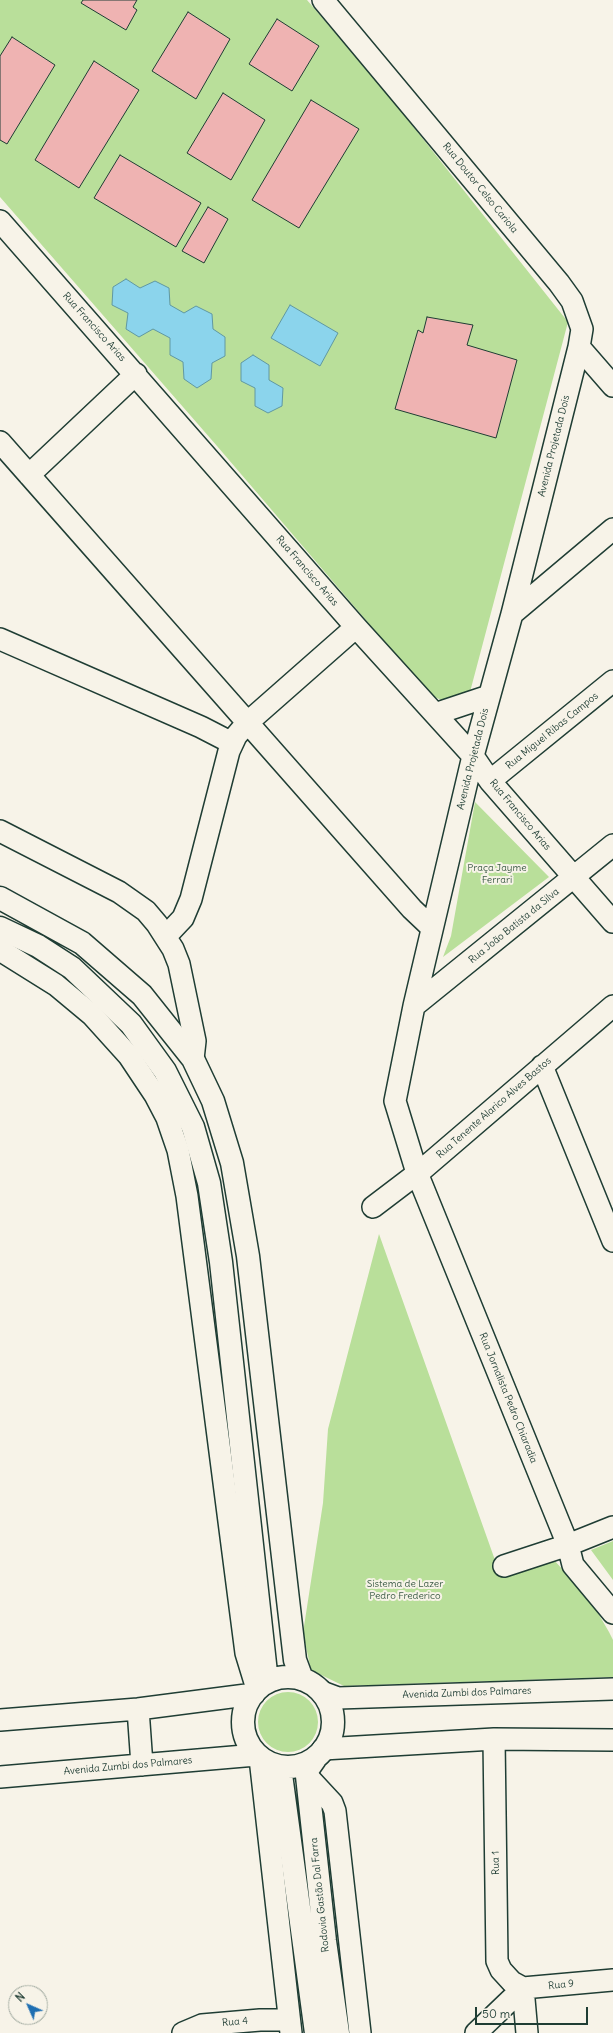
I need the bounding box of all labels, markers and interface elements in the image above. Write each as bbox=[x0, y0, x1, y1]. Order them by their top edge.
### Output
street label: Rua Doutor Celso Cariola bbox=[440, 140, 520, 236]
street label: Rua Francisco Arias bbox=[60, 290, 128, 364]
street label: Avenida Projetada Dois bbox=[536, 394, 572, 498]
street label: Rua Francisco Arias bbox=[273, 534, 341, 608]
street label: Rua Miguel Ribas Campos bbox=[503, 690, 601, 772]
street label: Avenida Projetada Dois bbox=[455, 707, 491, 811]
street label: Rua Francisco Arias bbox=[487, 777, 553, 853]
park label: Praça Jayme Ferrari bbox=[467, 862, 527, 886]
street label: Rua João Batista da Silva bbox=[466, 886, 562, 966]
street label: Rua Tenente Alarico Alves Bastos bbox=[434, 1055, 554, 1161]
street label: Rua Jornalista Pedro Chiaradia bbox=[476, 1331, 540, 1465]
park label: Sistema de Lazer Pedro Frederico bbox=[367, 1578, 443, 1602]
street label: Avenida Zumbi dos Palmares bbox=[402, 1685, 532, 1701]
street label: Avenida Zumbi dos Palmares bbox=[63, 1754, 193, 1778]
street label: Rodovia Gastão Dal Farra bbox=[308, 1837, 332, 1953]
street label: Rua 1 bbox=[490, 1851, 502, 1875]
street label: Rua 9 bbox=[547, 1978, 575, 1992]
north arrow bbox=[8, 1985, 48, 2025]
text: N bbox=[13, 1990, 28, 2005]
scale bar bbox=[477, 1999, 590, 2025]
text: 50 m bbox=[482, 2006, 510, 2021]
street label: Rua 4 bbox=[222, 2015, 248, 2029]

